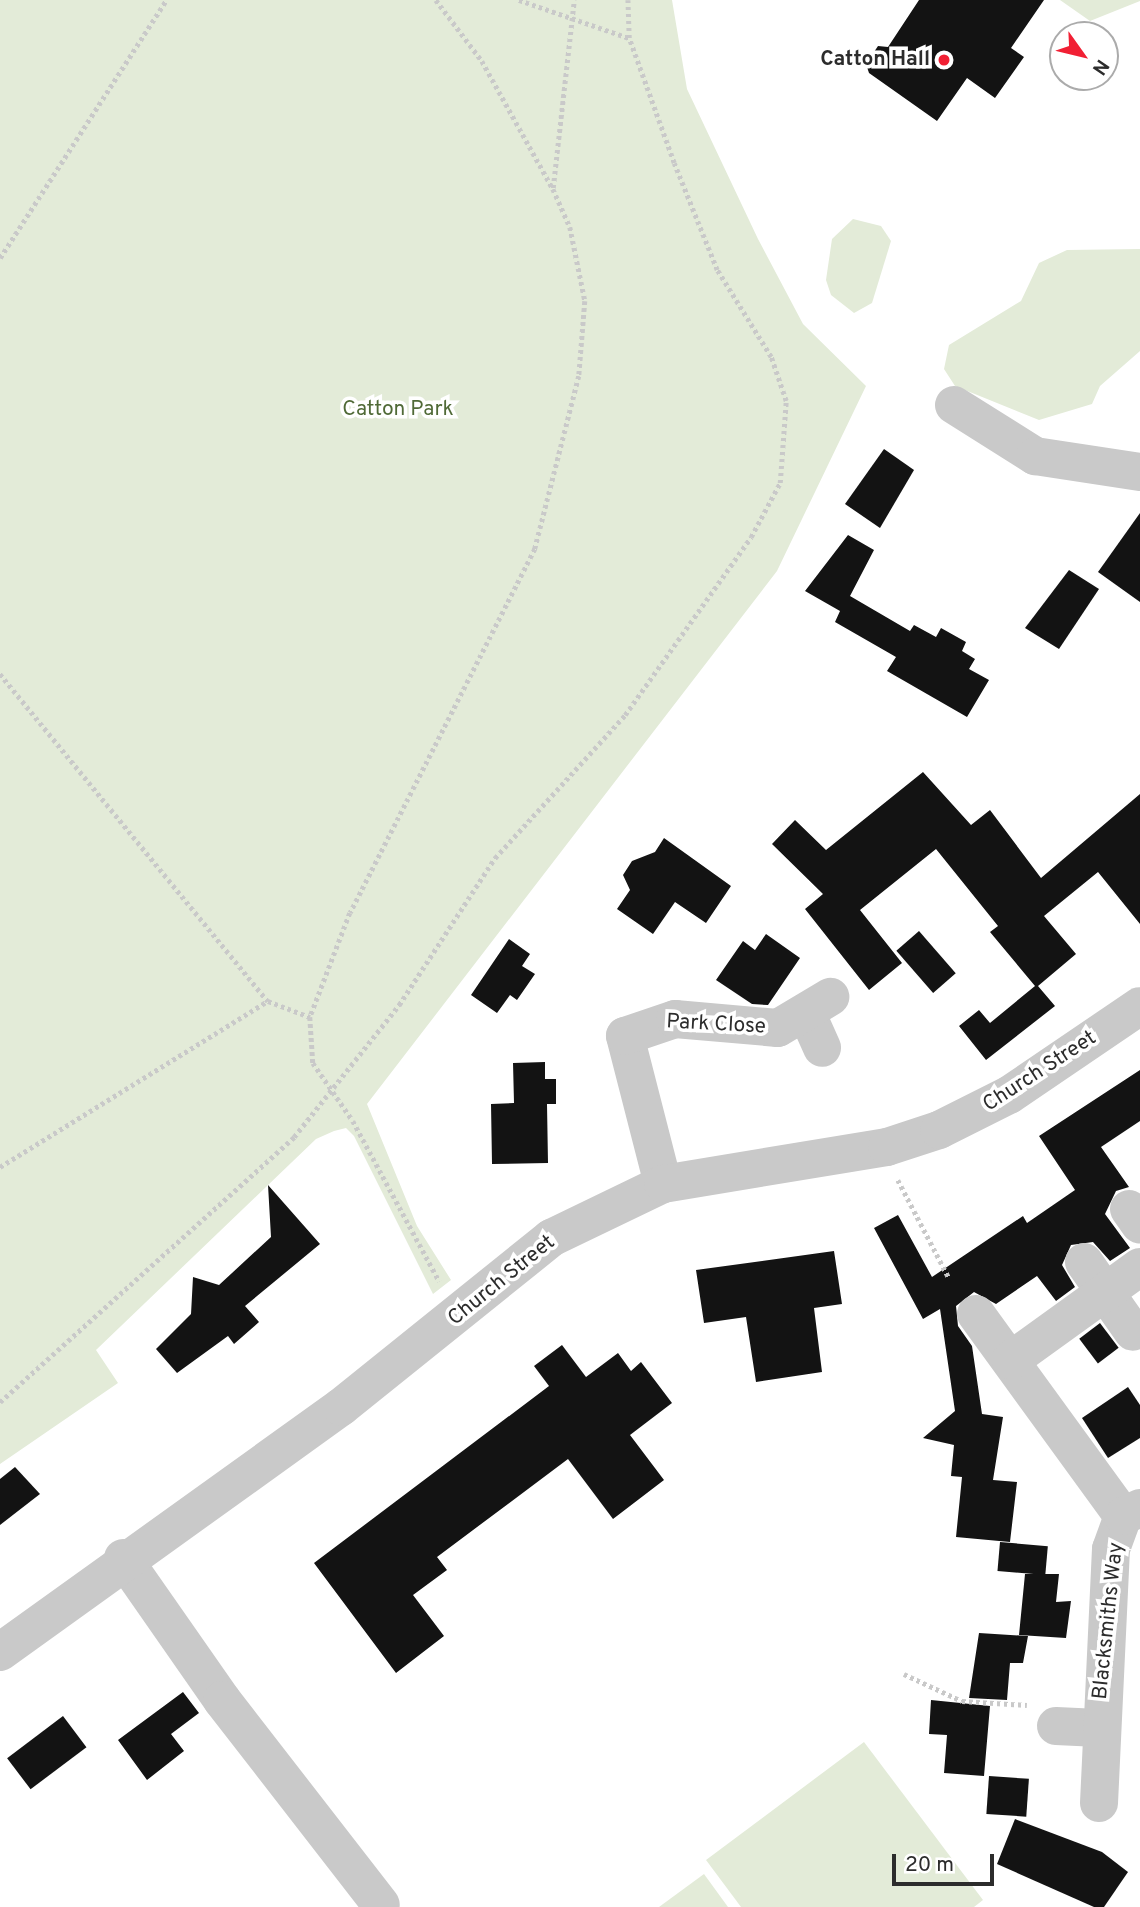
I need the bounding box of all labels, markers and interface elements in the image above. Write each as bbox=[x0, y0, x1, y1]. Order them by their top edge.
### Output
north arrow bbox=[1049, 21, 1119, 91]
place label: Catton Hall bbox=[820, 47, 930, 73]
marker: Catton Hall bbox=[936, 52, 952, 68]
text: N bbox=[1086, 54, 1114, 79]
park label: Catton Park bbox=[342, 397, 454, 423]
street label: Park Close bbox=[666, 1010, 766, 1040]
street label: Church Street bbox=[979, 1026, 1101, 1118]
street label: Church Street bbox=[444, 1230, 560, 1332]
street label: Blacksmiths Way bbox=[1088, 1541, 1130, 1701]
scale bar bbox=[895, 1840, 996, 1884]
text: 20 m bbox=[905, 1852, 954, 1879]

